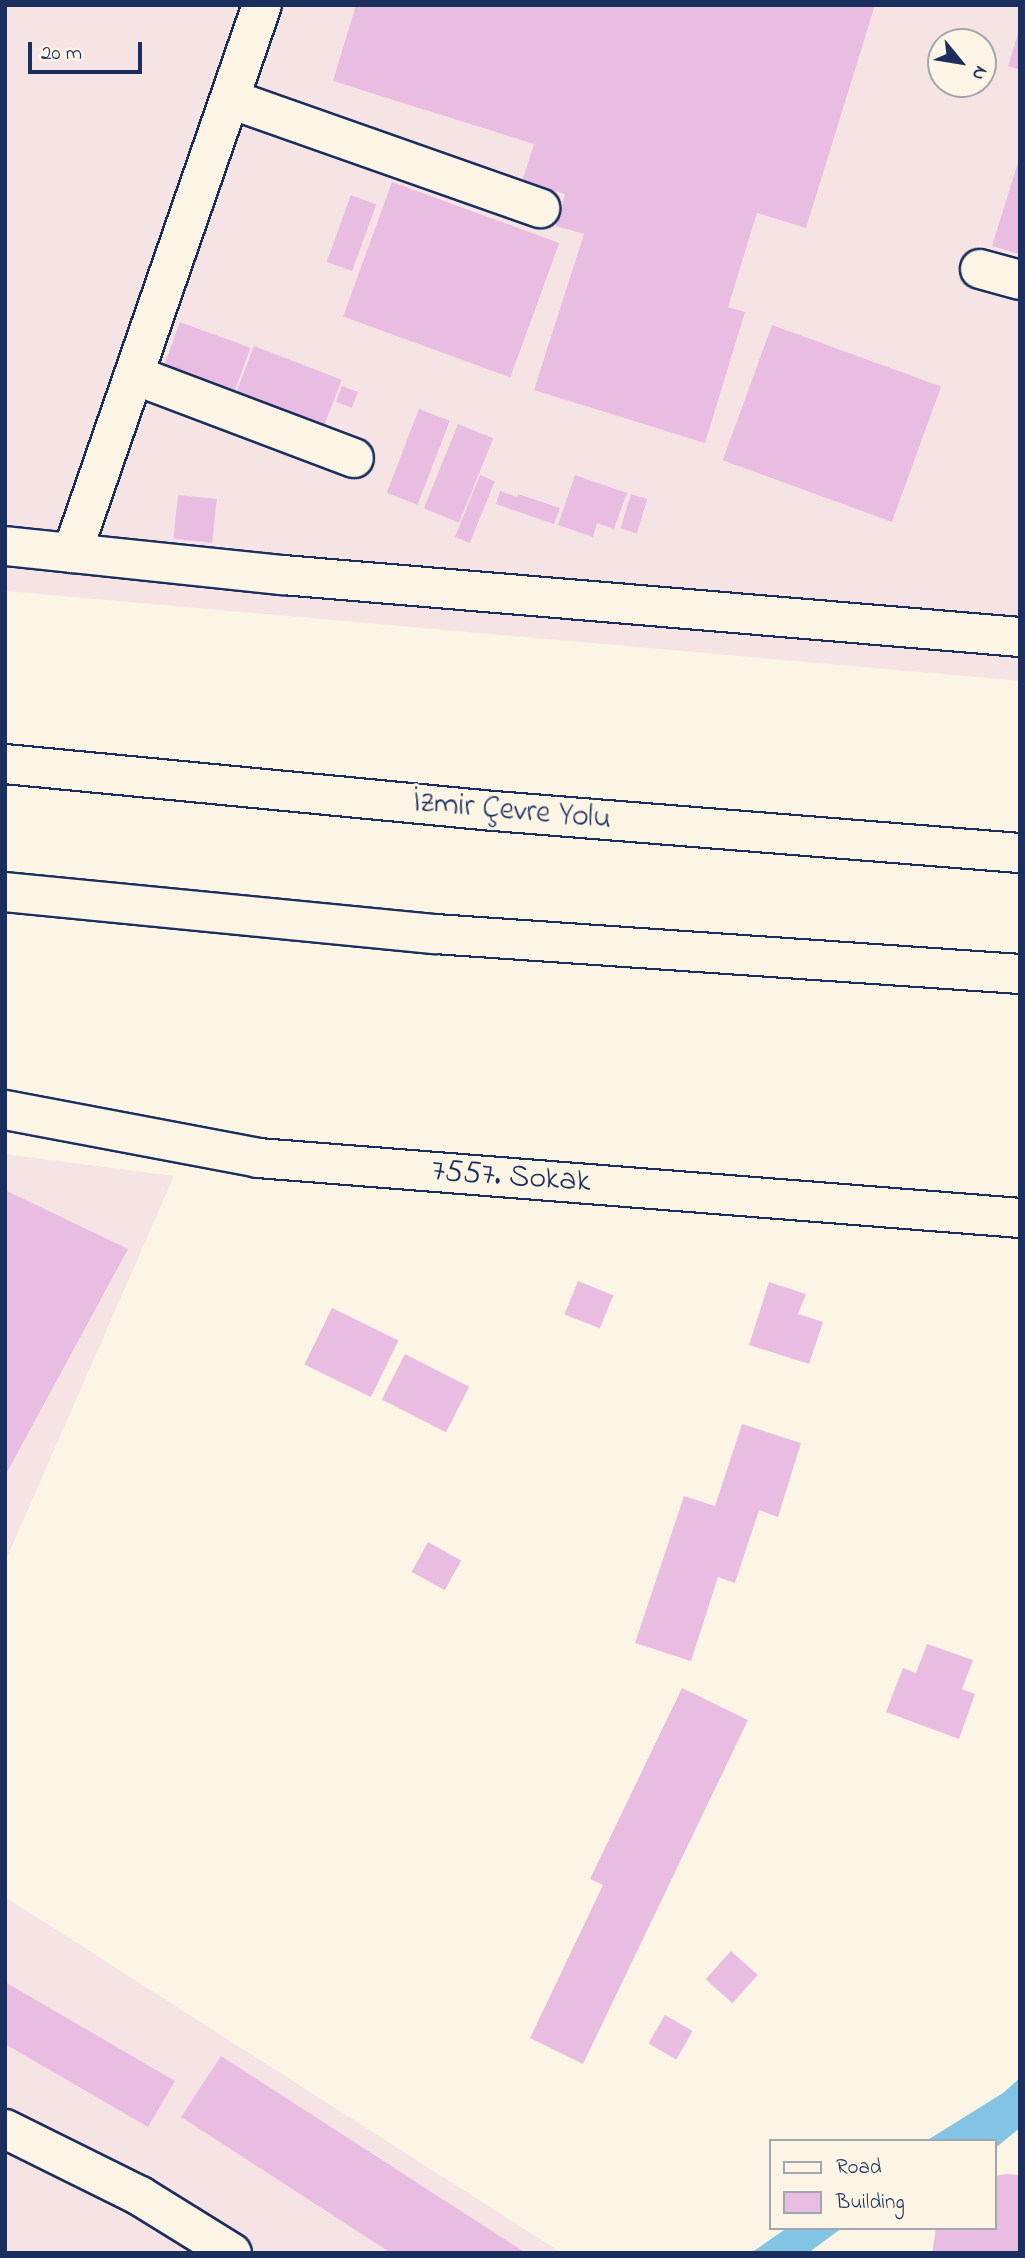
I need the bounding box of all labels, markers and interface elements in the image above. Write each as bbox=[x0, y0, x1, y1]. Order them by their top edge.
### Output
scale bar bbox=[32, 28, 145, 72]
north arrow bbox=[927, 28, 997, 98]
text: 20 m bbox=[41, 39, 82, 69]
text: N bbox=[964, 60, 994, 85]
street label: İzmir Çevre Yolu bbox=[411, 784, 613, 840]
street label: 7557. Sokak bbox=[430, 1153, 592, 1203]
legend bbox=[769, 2139, 997, 2230]
text: Road bbox=[836, 2153, 882, 2183]
text: Building bbox=[836, 2188, 905, 2218]

